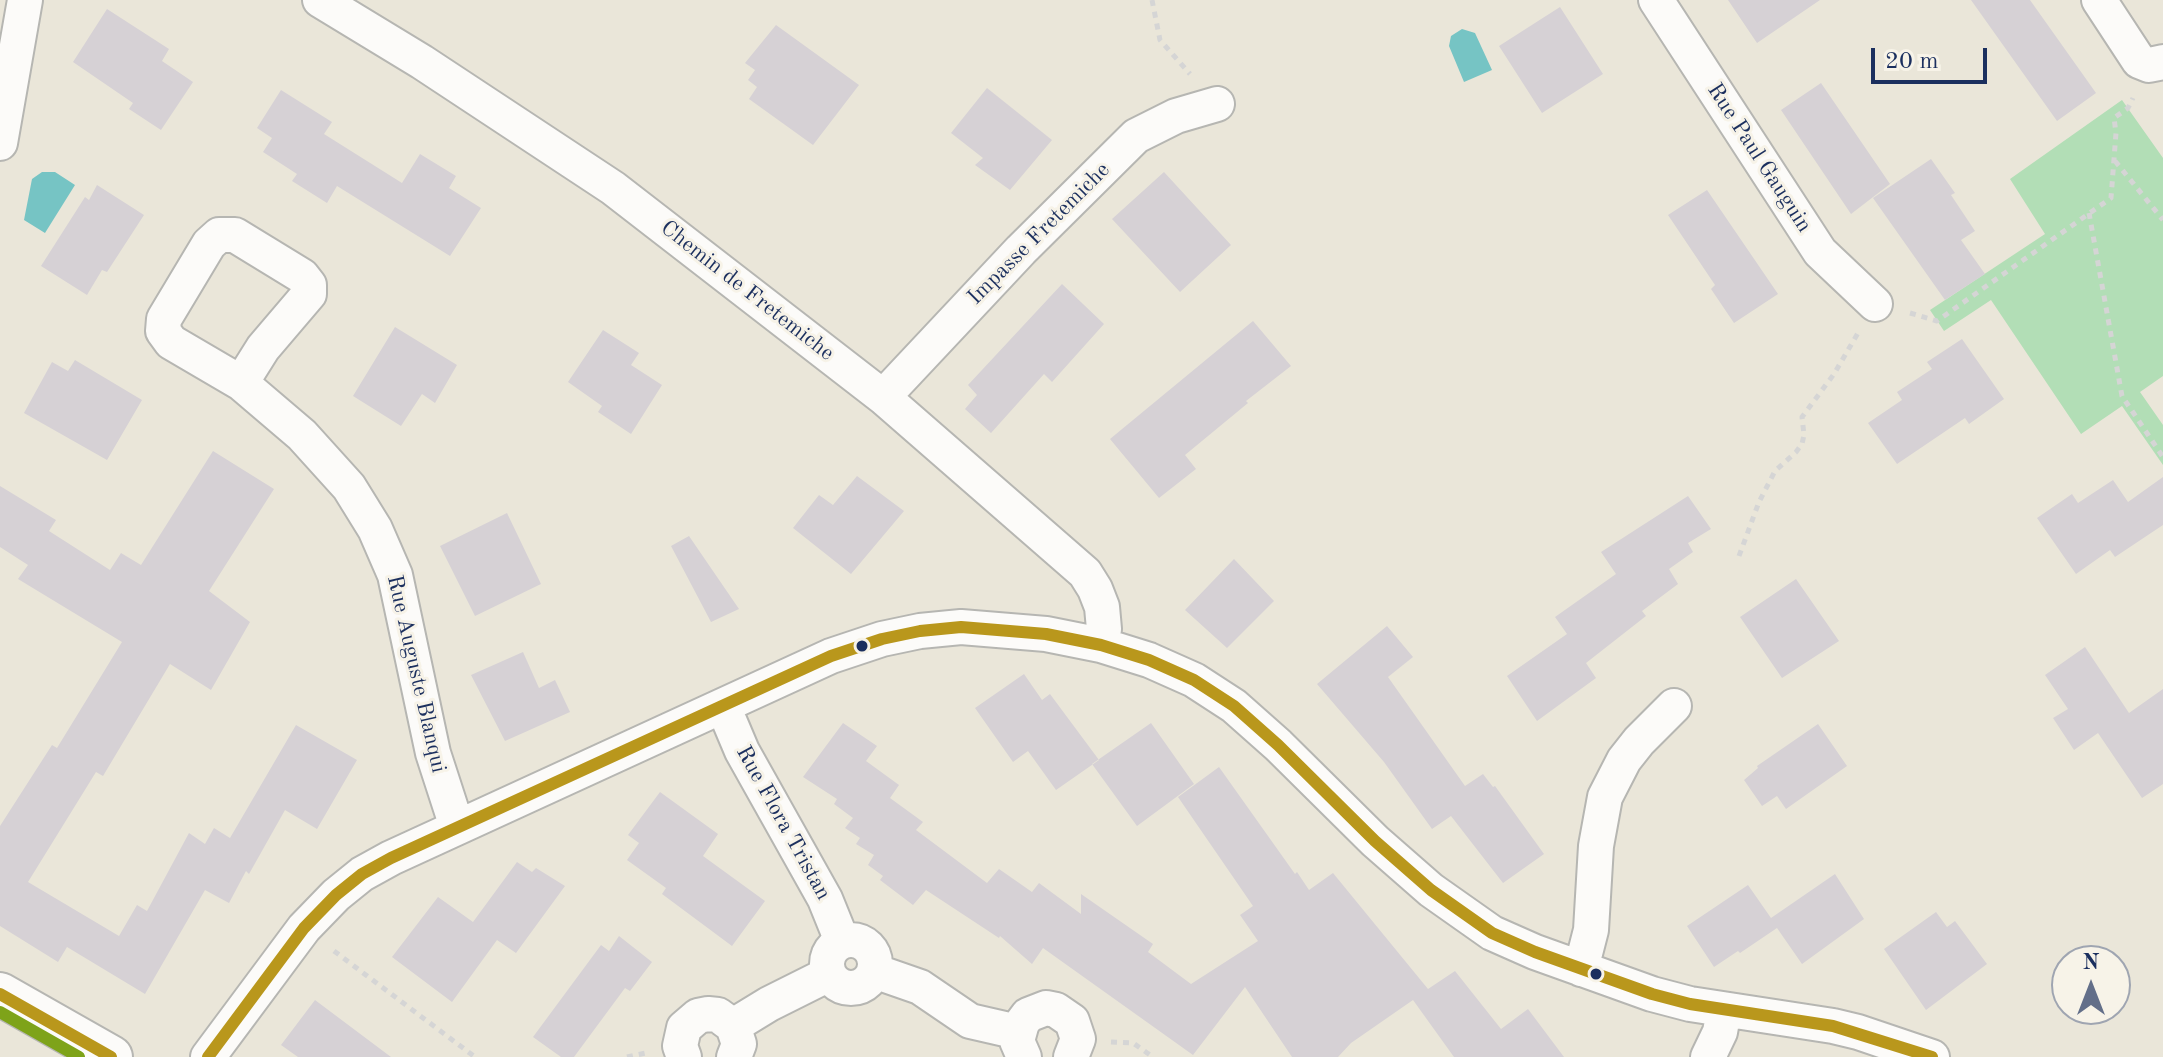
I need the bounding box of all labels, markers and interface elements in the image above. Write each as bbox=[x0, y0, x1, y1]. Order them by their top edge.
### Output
scale bar bbox=[1875, 32, 1991, 82]
text: 20 m bbox=[1885, 50, 1939, 74]
street label: Rue Paul Gauguin bbox=[1701, 79, 1817, 237]
street label: Impasse Fretemiche bbox=[962, 157, 1116, 311]
street label: Chemin de Fretemiche bbox=[655, 215, 839, 367]
street label: Rue Auguste Blanqui bbox=[380, 573, 452, 775]
unlabelled marker bbox=[854, 638, 870, 654]
street label: Rue Flora Tristan bbox=[730, 741, 836, 905]
north arrow bbox=[2051, 945, 2131, 1025]
text: N bbox=[2083, 952, 2099, 974]
unlabelled marker bbox=[1588, 966, 1604, 982]

